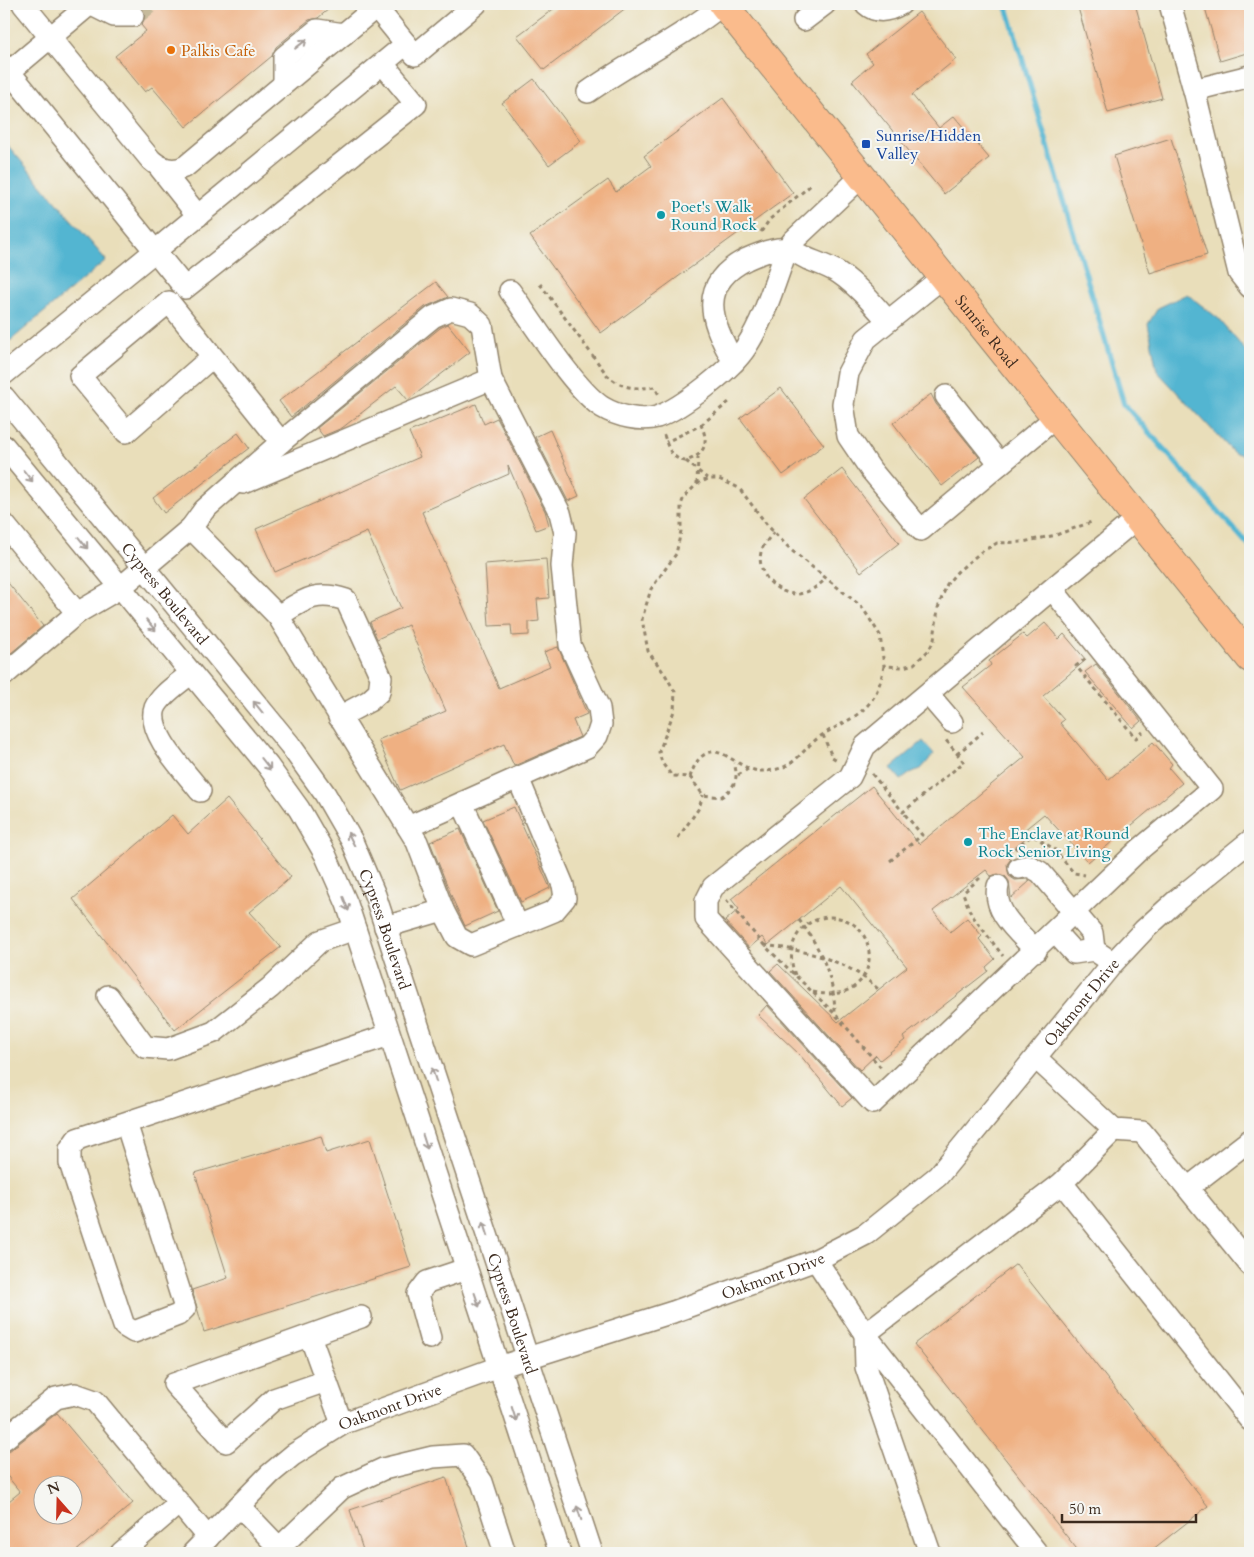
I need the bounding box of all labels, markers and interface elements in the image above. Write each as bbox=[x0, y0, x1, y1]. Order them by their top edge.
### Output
one-way arrow bbox=[294, 38, 307, 49]
place label: Palkis Cafe bbox=[181, 40, 255, 62]
marker: Palkis Cafe bbox=[165, 44, 177, 56]
place label: Sunrise/Hidden Valley bbox=[876, 125, 981, 165]
marker: Sunrise/Hidden Valley bbox=[860, 138, 872, 150]
place label: Poet's Walk Round Rock bbox=[671, 196, 757, 236]
marker: Poet's Walk Round Rock bbox=[655, 209, 667, 221]
street label: Sunrise Road bbox=[949, 290, 1022, 373]
one-way arrow bbox=[22, 469, 33, 482]
one-way arrow bbox=[77, 536, 88, 549]
street label: Cypress Boulevard bbox=[116, 538, 213, 650]
one-way arrow bbox=[146, 619, 157, 632]
one-way arrow bbox=[252, 700, 263, 713]
one-way arrow bbox=[261, 757, 271, 771]
place label: The Enclave at Round Rock Senior Living bbox=[978, 823, 1130, 863]
one-way arrow bbox=[346, 832, 356, 847]
marker: The Enclave at Round Rock Senior Living bbox=[962, 836, 974, 848]
street label: Cypress Boulevard bbox=[353, 866, 416, 993]
one-way arrow bbox=[342, 896, 351, 911]
street label: Oakmont Drive bbox=[1039, 953, 1125, 1051]
one-way arrow bbox=[428, 1067, 438, 1083]
one-way arrow bbox=[420, 1133, 430, 1149]
one-way arrow bbox=[480, 1222, 489, 1237]
street label: Oakmont Drive bbox=[718, 1247, 829, 1305]
street label: Cypress Boulevard bbox=[482, 1250, 542, 1378]
one-way arrow bbox=[472, 1292, 482, 1308]
street label: Oakmont Drive bbox=[335, 1379, 445, 1436]
one-way arrow bbox=[510, 1405, 520, 1421]
north arrow bbox=[32, 1474, 82, 1524]
text: N bbox=[45, 1477, 63, 1499]
scale bar bbox=[1062, 1492, 1195, 1524]
text: 50 m bbox=[1069, 1499, 1101, 1519]
one-way arrow bbox=[573, 1506, 583, 1522]

